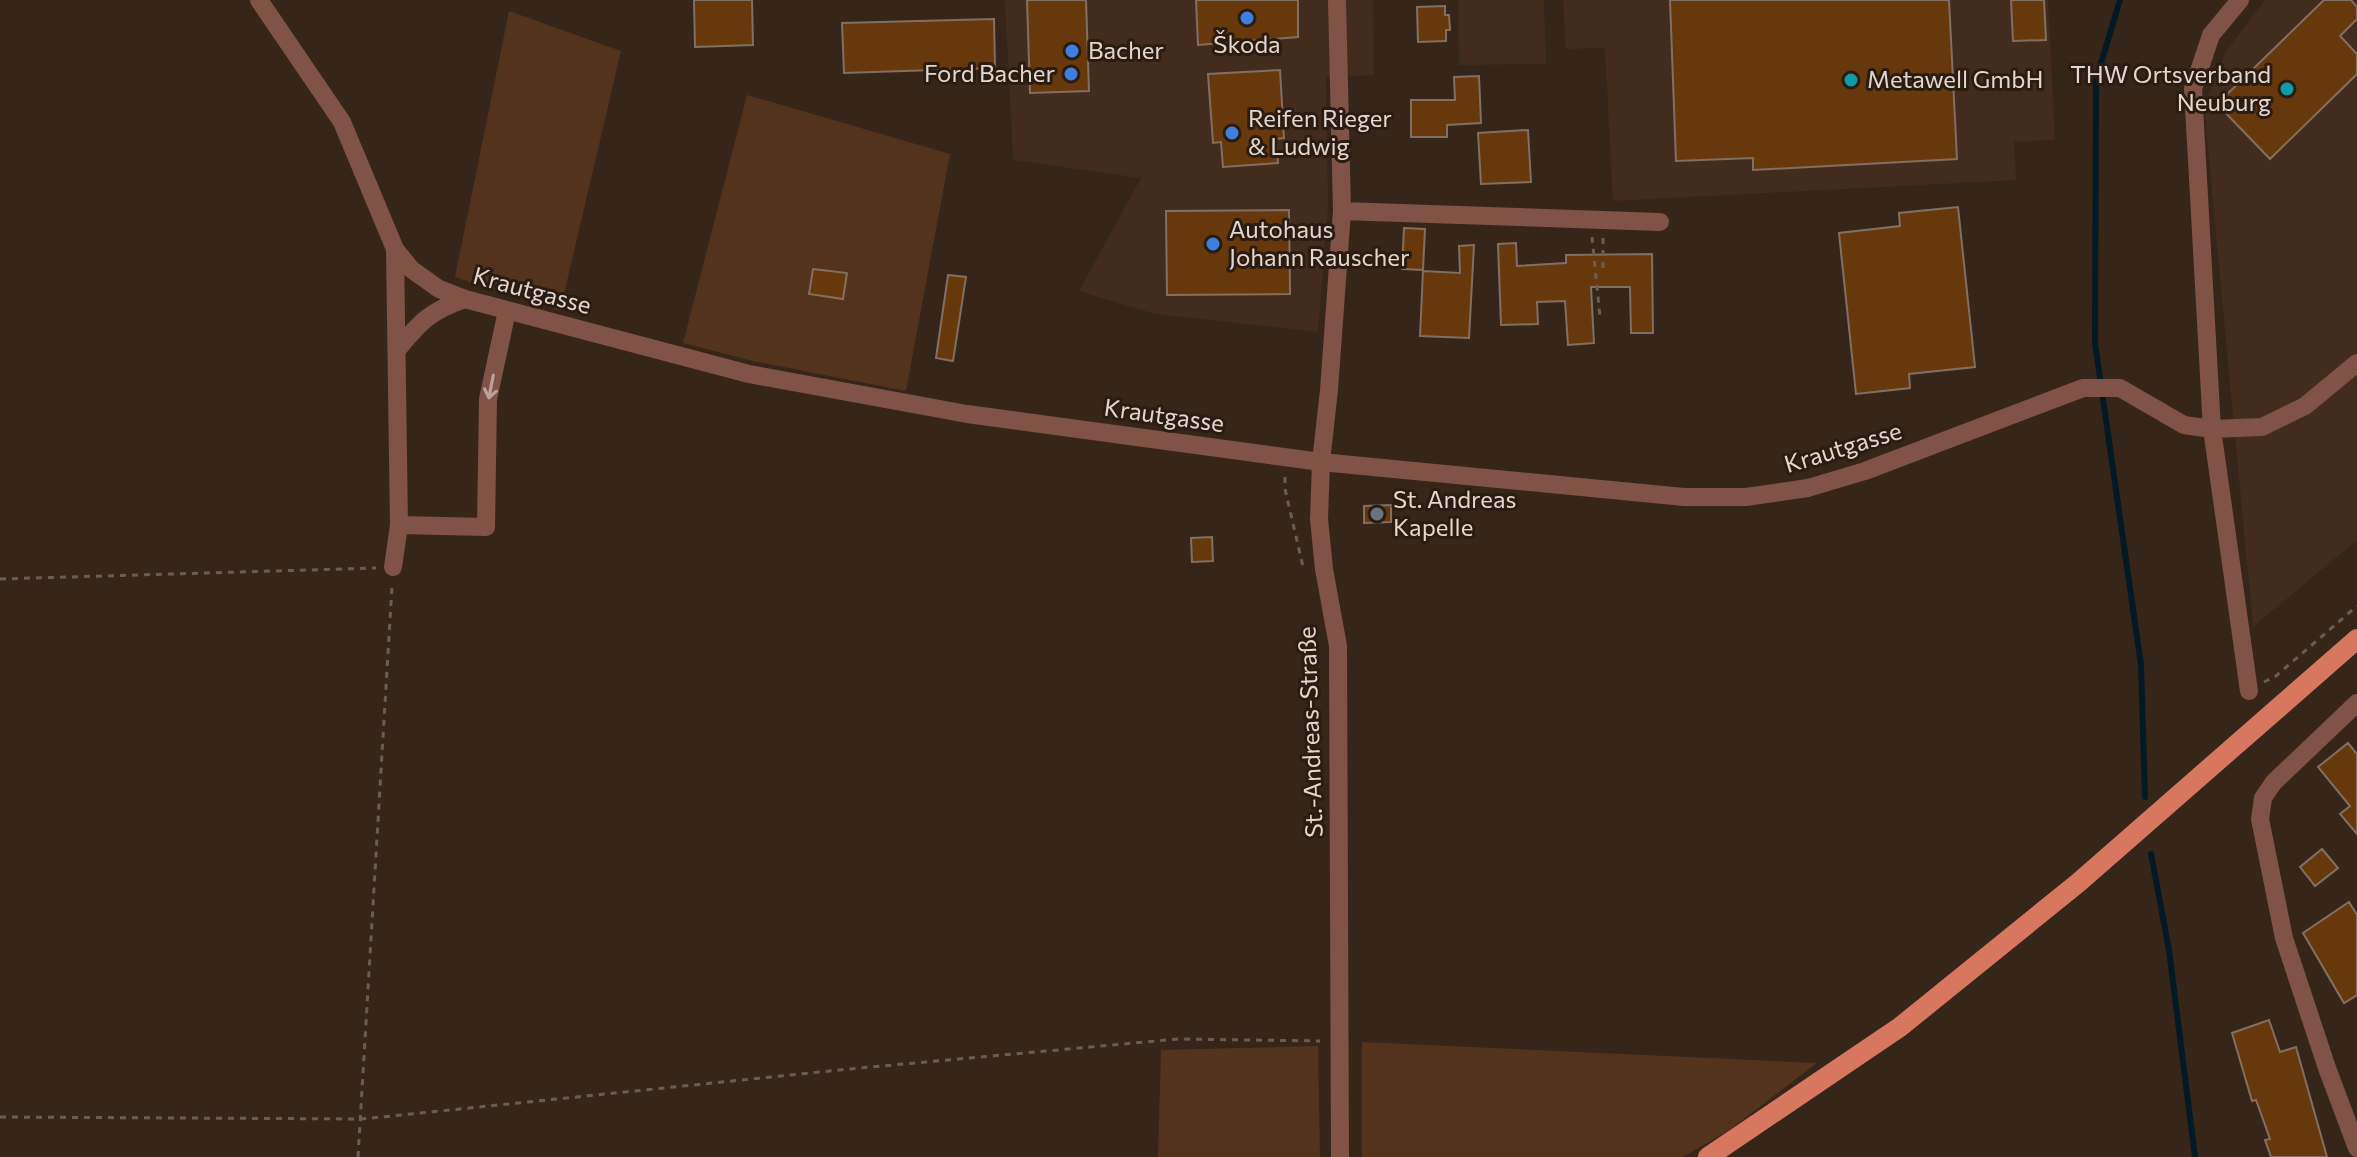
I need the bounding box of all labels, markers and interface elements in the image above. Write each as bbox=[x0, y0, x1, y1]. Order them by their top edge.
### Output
marker: Škoda bbox=[1238, 9, 1256, 27]
place label: Škoda bbox=[1213, 29, 1281, 58]
place label: Bacher bbox=[1088, 35, 1164, 64]
marker: Bacher bbox=[1063, 42, 1081, 60]
place label: Ford Bacher bbox=[924, 58, 1055, 87]
place label: THW Ortsverband Neuburg bbox=[2070, 59, 2271, 116]
place label: Metawell GmbH bbox=[1867, 64, 2043, 93]
marker: Ford Bacher bbox=[1062, 65, 1080, 83]
marker: Metawell GmbH bbox=[1842, 71, 1860, 89]
marker: THW Ortsverband Neuburg bbox=[2278, 80, 2296, 98]
place label: Reifen Rieger & Ludwig bbox=[1248, 103, 1392, 160]
marker: Reifen Rieger & Ludwig bbox=[1223, 124, 1241, 142]
place label: Autohaus Johann Rauscher bbox=[1229, 214, 1410, 271]
marker: Autohaus Johann Rauscher bbox=[1204, 235, 1222, 253]
street label: Krautgasse bbox=[470, 260, 595, 319]
one-way arrow bbox=[482, 374, 497, 399]
street label: Krautgasse bbox=[1102, 392, 1226, 437]
street label: Krautgasse bbox=[1780, 415, 1905, 478]
place label: St. Andreas Kapelle bbox=[1393, 484, 1516, 541]
marker: St. Andreas Kapelle bbox=[1368, 505, 1386, 523]
street label: St.-Andreas-Straße bbox=[1291, 626, 1328, 838]

